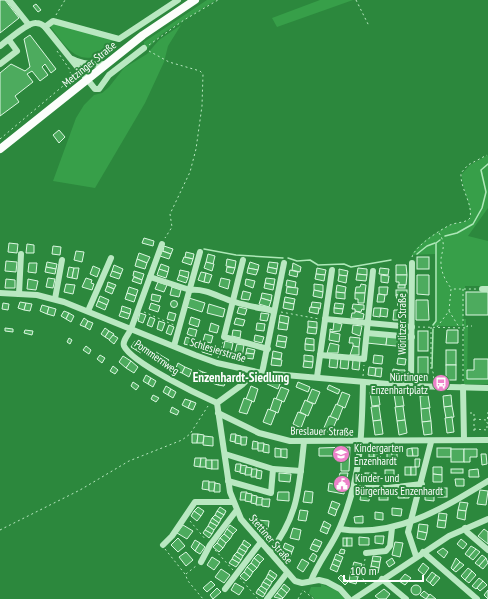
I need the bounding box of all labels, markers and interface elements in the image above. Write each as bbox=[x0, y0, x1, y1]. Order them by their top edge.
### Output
street label: Metzinger Straße bbox=[59, 38, 119, 90]
street label: Wörlitzer Straße bbox=[395, 293, 409, 355]
street label: Schlesierstraße bbox=[188, 335, 248, 365]
street label: Pommernweg bbox=[132, 336, 182, 378]
district label: Enzenhardt-Siedlung bbox=[193, 369, 290, 386]
place label: Nürtingen Enzenhartplatz bbox=[371, 370, 428, 397]
bus stop icon: Nürtingen Enzenhartplatz bbox=[431, 373, 451, 393]
street label: Breslauer Straße bbox=[290, 423, 354, 439]
place label: Kindergarten Enzenhardt bbox=[354, 441, 404, 468]
school or university icon: Kindergarten Enzenhardt bbox=[331, 444, 351, 464]
place label: Kinder- und Bürgerhaus Enzenhardt bbox=[355, 471, 443, 498]
public building icon: Kinder- und Bürgerhaus Enzenhardt bbox=[332, 474, 352, 494]
street label: Stettiner Straße bbox=[246, 511, 296, 567]
scale bar bbox=[344, 557, 423, 583]
text: 100 m bbox=[350, 563, 377, 578]

